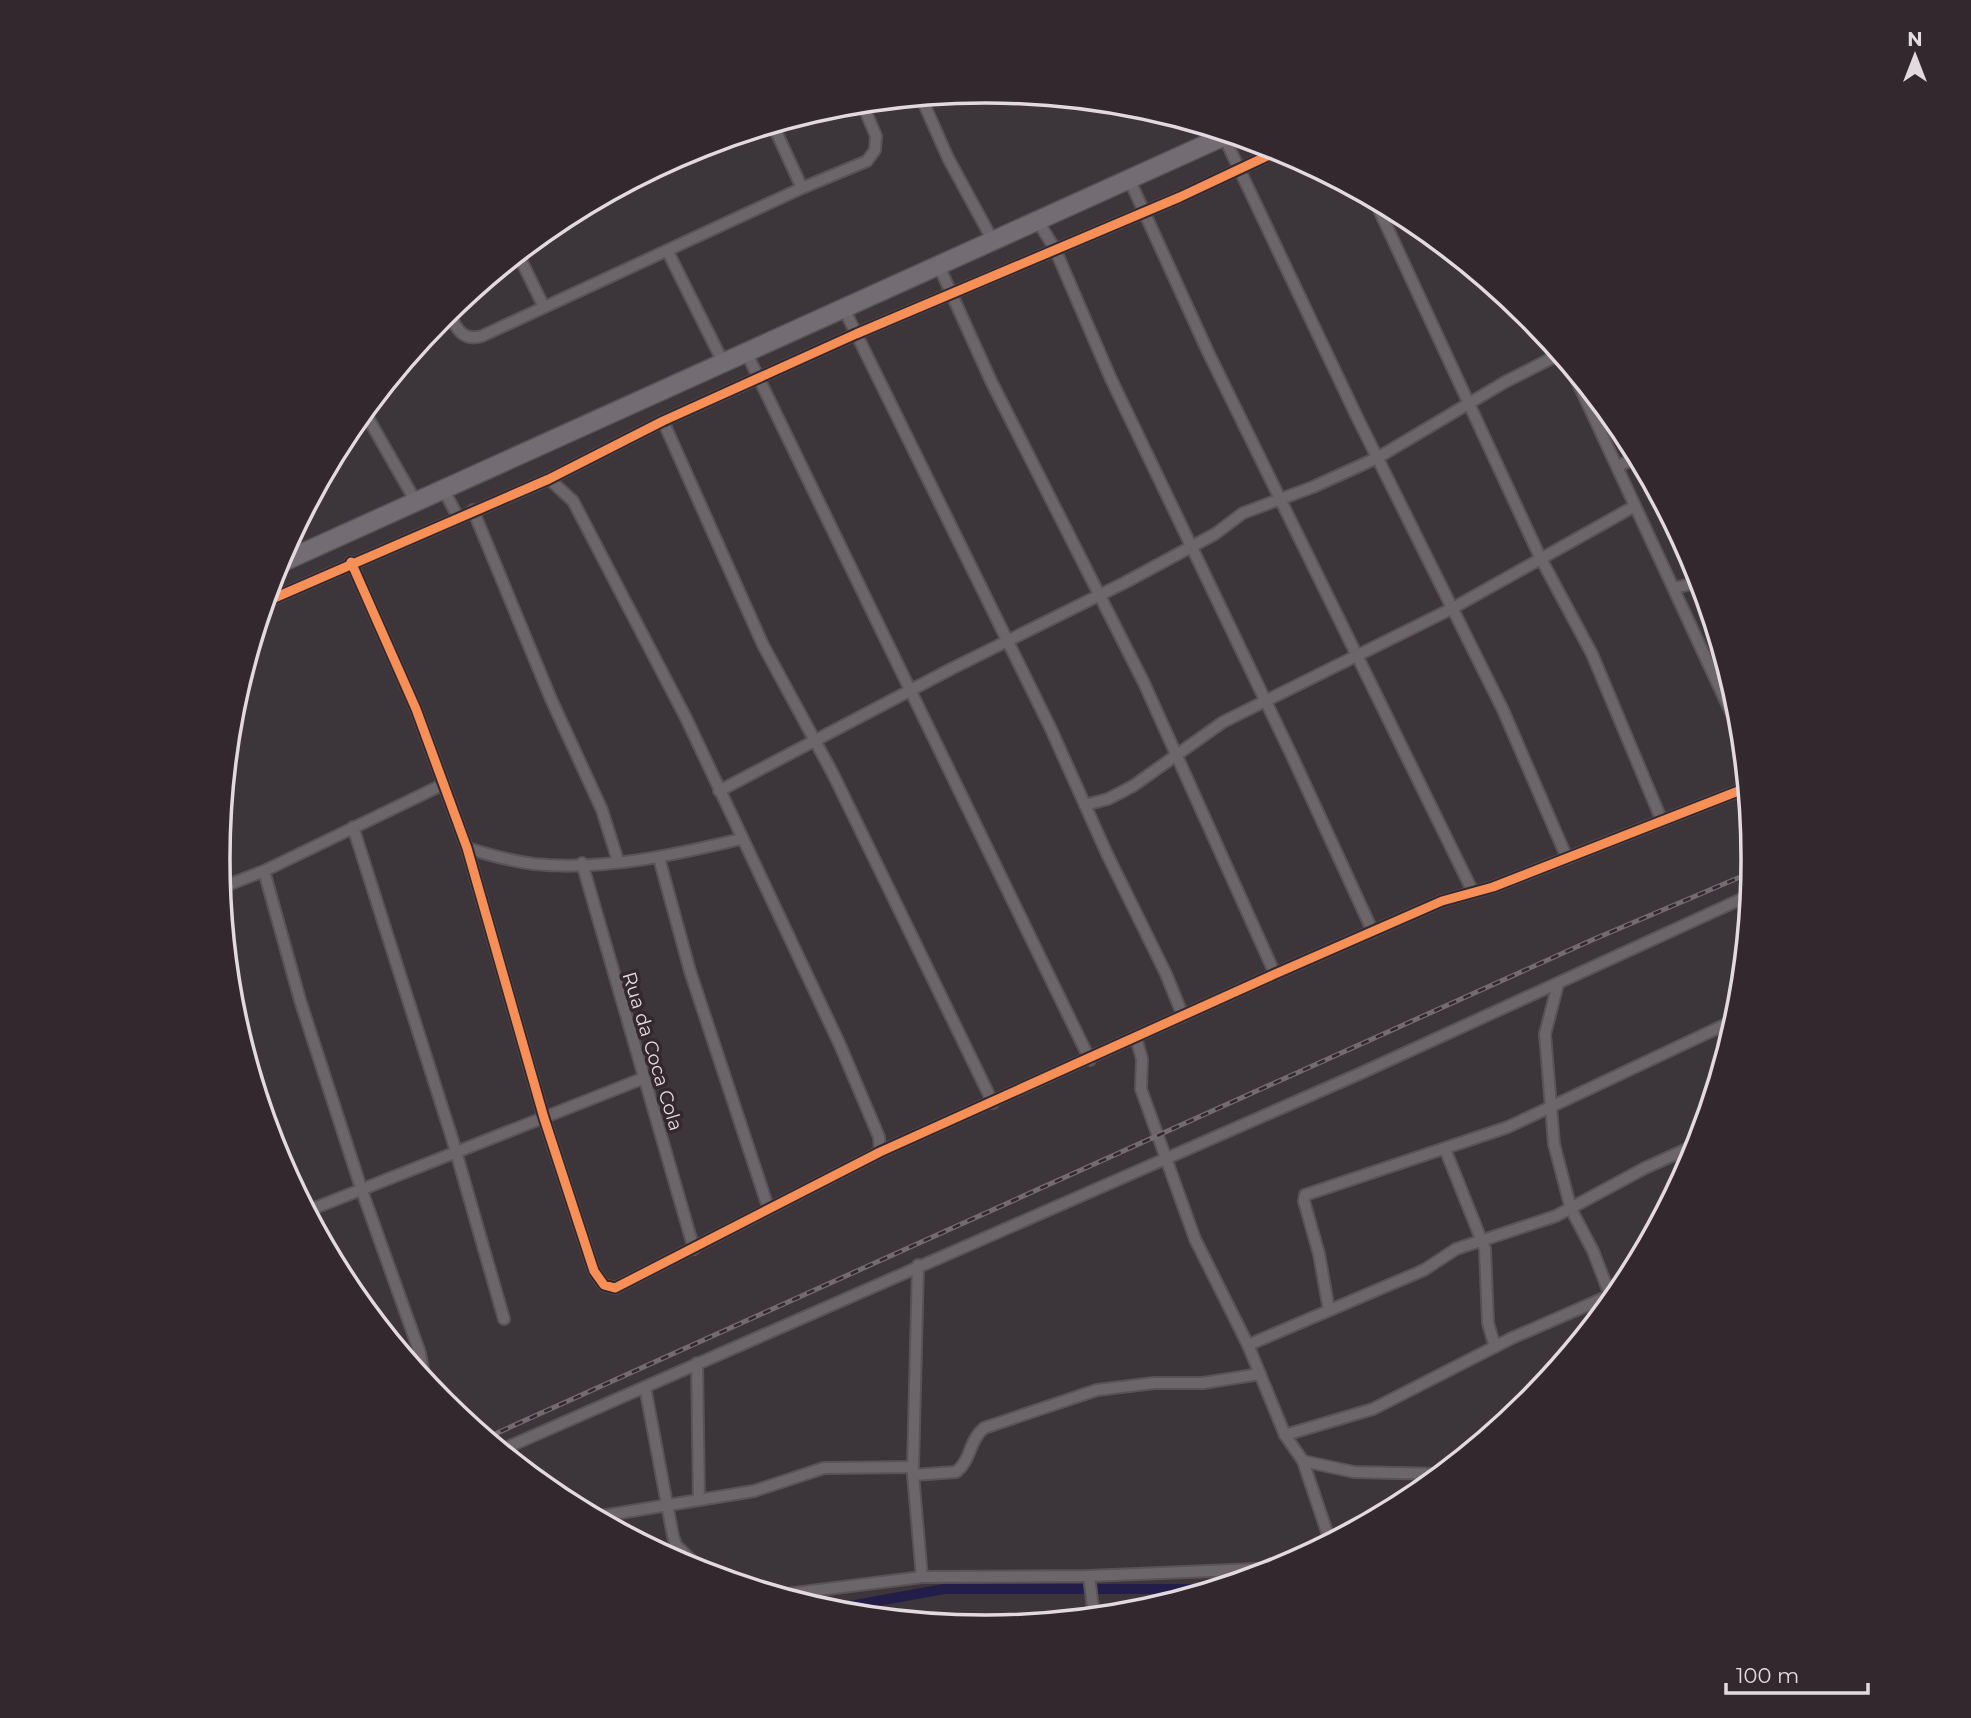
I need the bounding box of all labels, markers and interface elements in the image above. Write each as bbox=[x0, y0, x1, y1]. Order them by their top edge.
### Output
north arrow bbox=[1880, 21, 1950, 91]
text: N bbox=[1907, 28, 1923, 51]
street label: Rua da Coca Cola bbox=[617, 969, 688, 1133]
scale bar bbox=[1726, 1652, 1868, 1696]
text: 100 m bbox=[1736, 1663, 1799, 1688]

